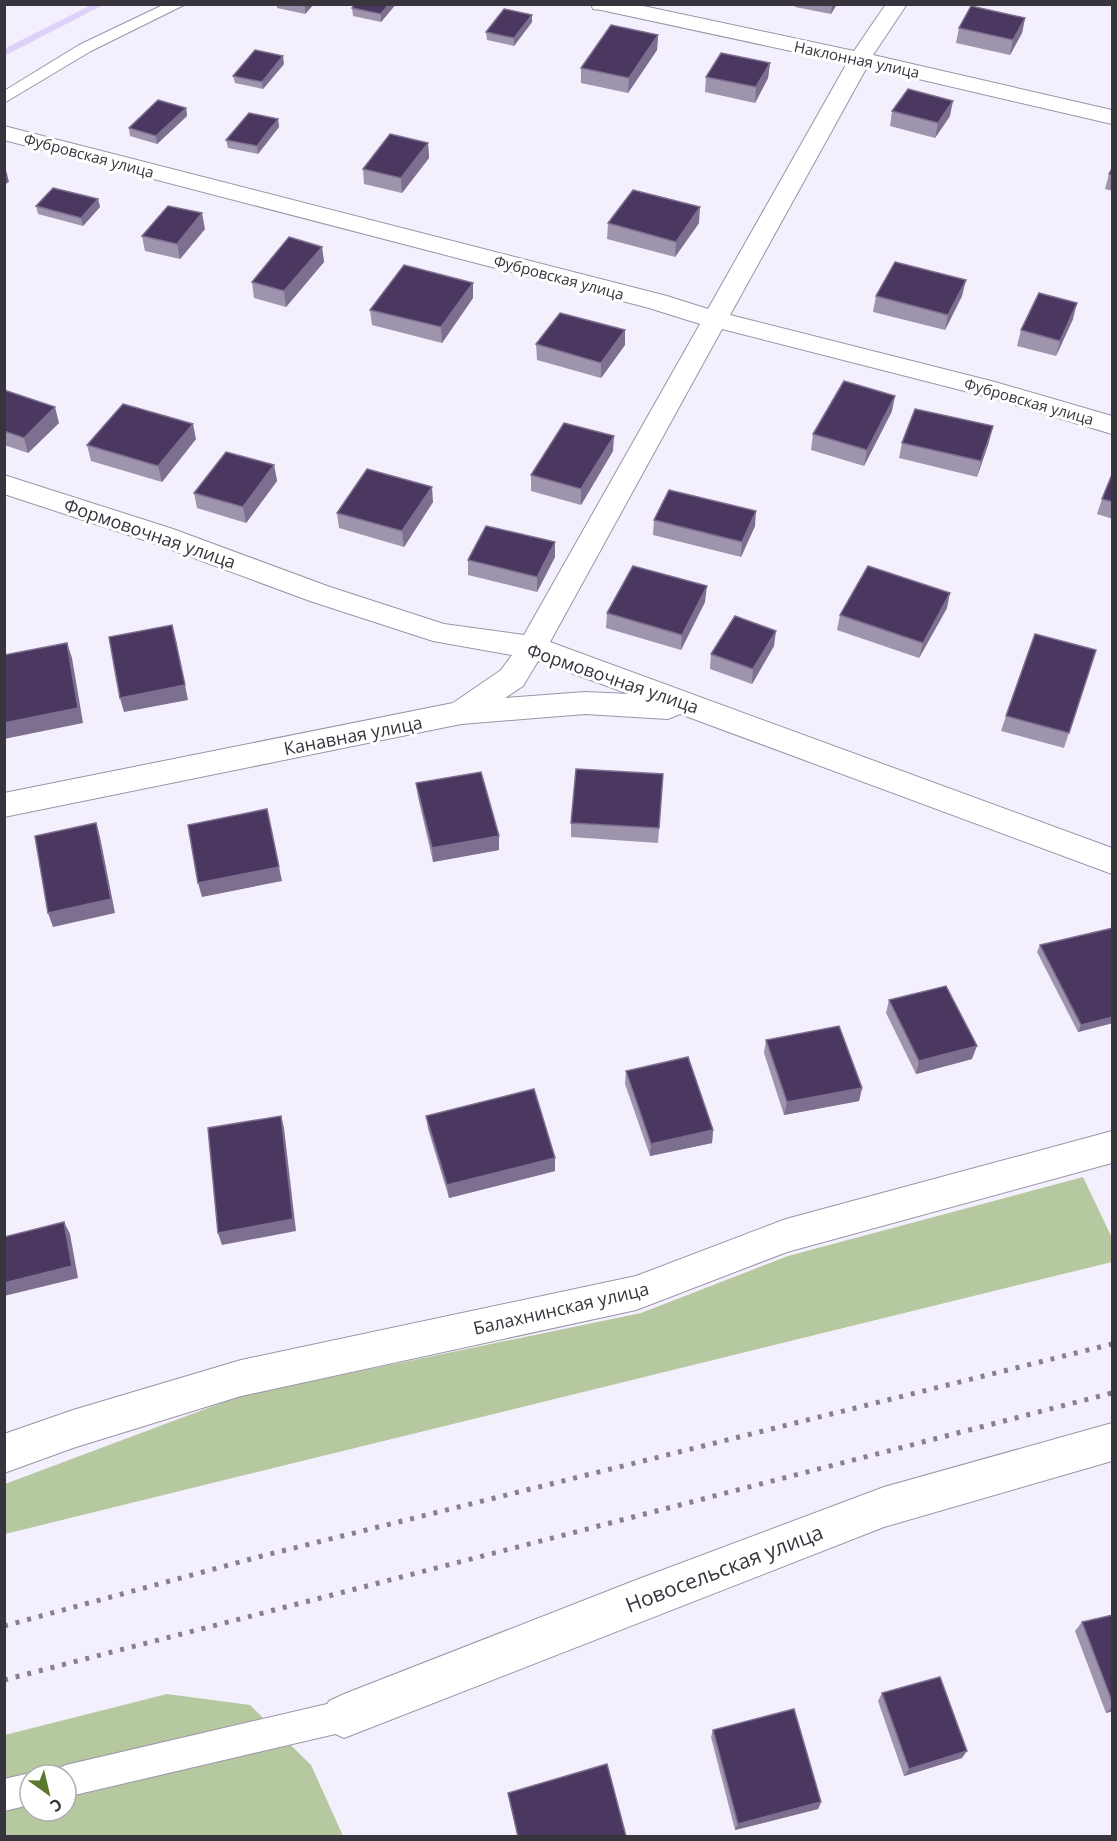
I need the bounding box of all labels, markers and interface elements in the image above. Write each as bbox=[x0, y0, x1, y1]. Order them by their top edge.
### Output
street label: Наклонная улица bbox=[792, 36, 922, 82]
street label: Фубровская улица bbox=[22, 128, 156, 182]
street label: Фубровская улица bbox=[492, 250, 626, 304]
street label: Фубровская улица bbox=[962, 373, 1096, 429]
street label: Формовочная улица bbox=[61, 492, 239, 574]
street label: Формовочная улица bbox=[524, 637, 702, 719]
street label: Канавная улица bbox=[282, 710, 424, 760]
street label: Балахнинская улица bbox=[471, 1276, 651, 1340]
street label: Новосельская улица bbox=[621, 1517, 827, 1619]
north arrow bbox=[18, 1763, 78, 1823]
text: С bbox=[46, 1793, 67, 1817]

